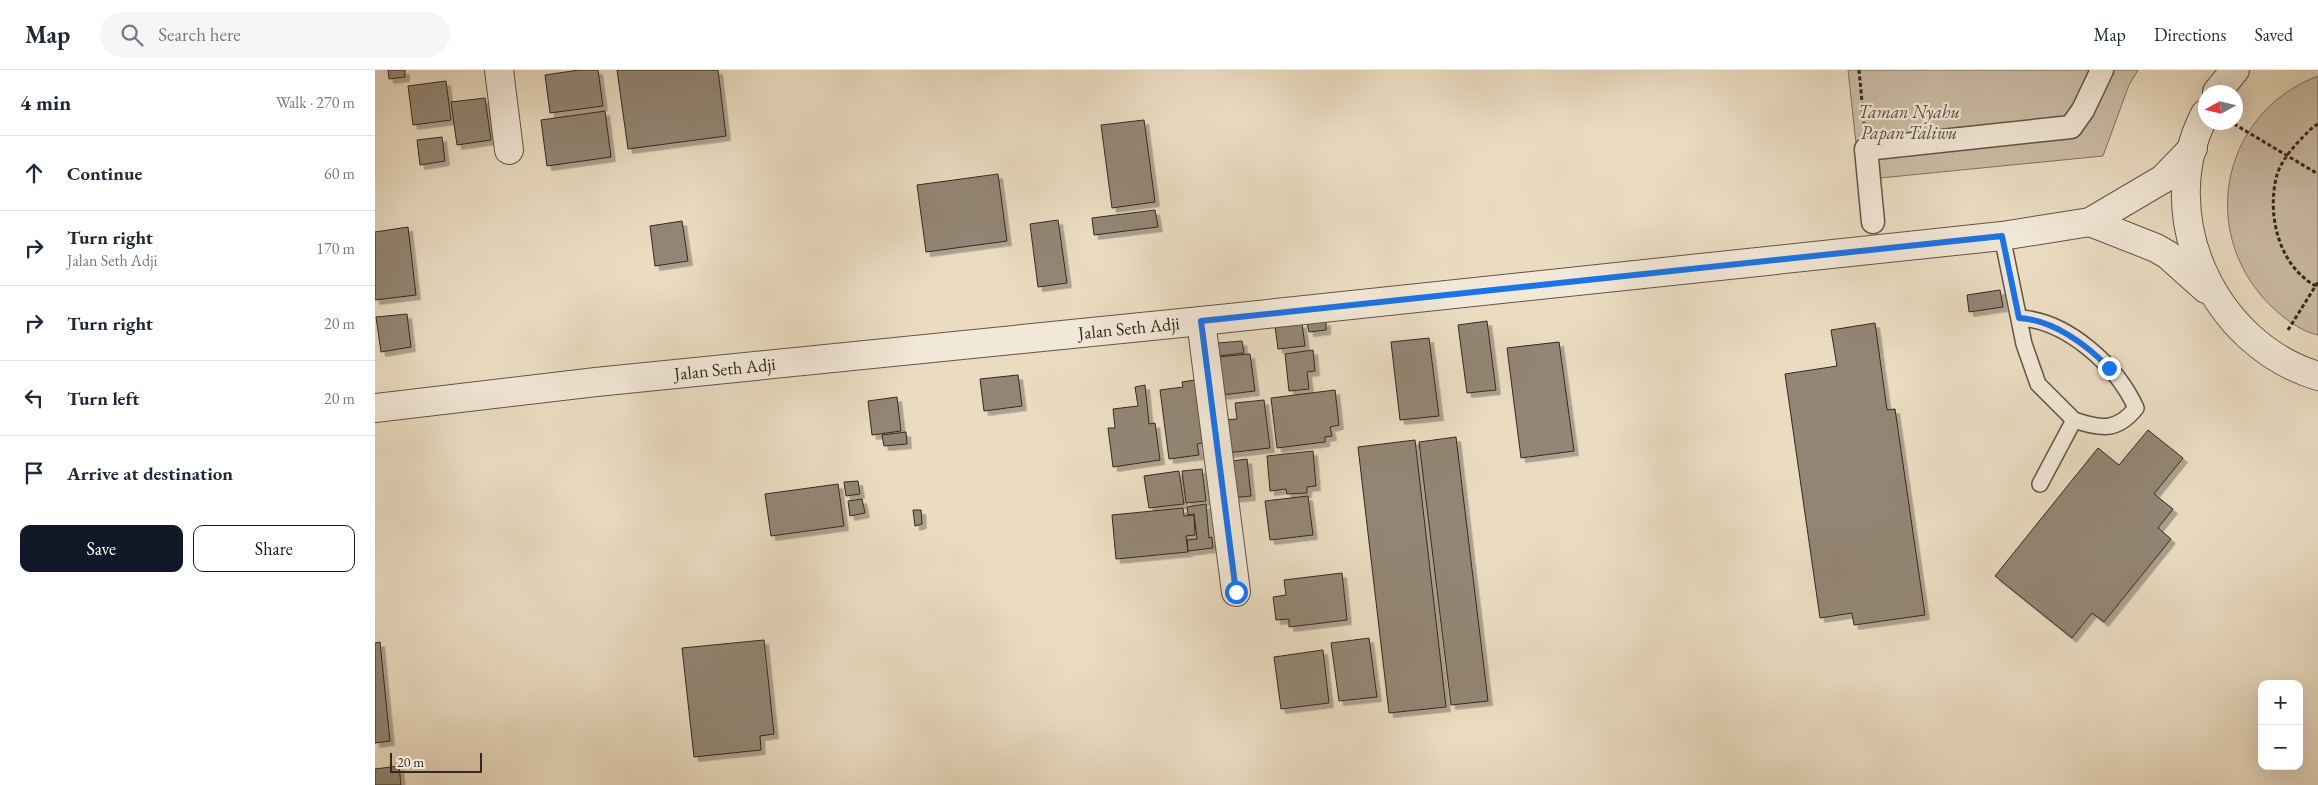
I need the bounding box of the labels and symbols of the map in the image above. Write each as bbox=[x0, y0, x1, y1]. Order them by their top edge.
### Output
north arrow bbox=[2198, 85, 2243, 130]
park label: Taman Nyahu Papan Taliwu bbox=[1858, 100, 1960, 145]
street label: Jalan Seth Adji bbox=[1075, 311, 1181, 345]
street label: Jalan Seth Adji bbox=[671, 352, 777, 385]
route end bbox=[2098, 357, 2121, 380]
route start bbox=[1225, 581, 1248, 604]
scale bar bbox=[390, 750, 483, 773]

